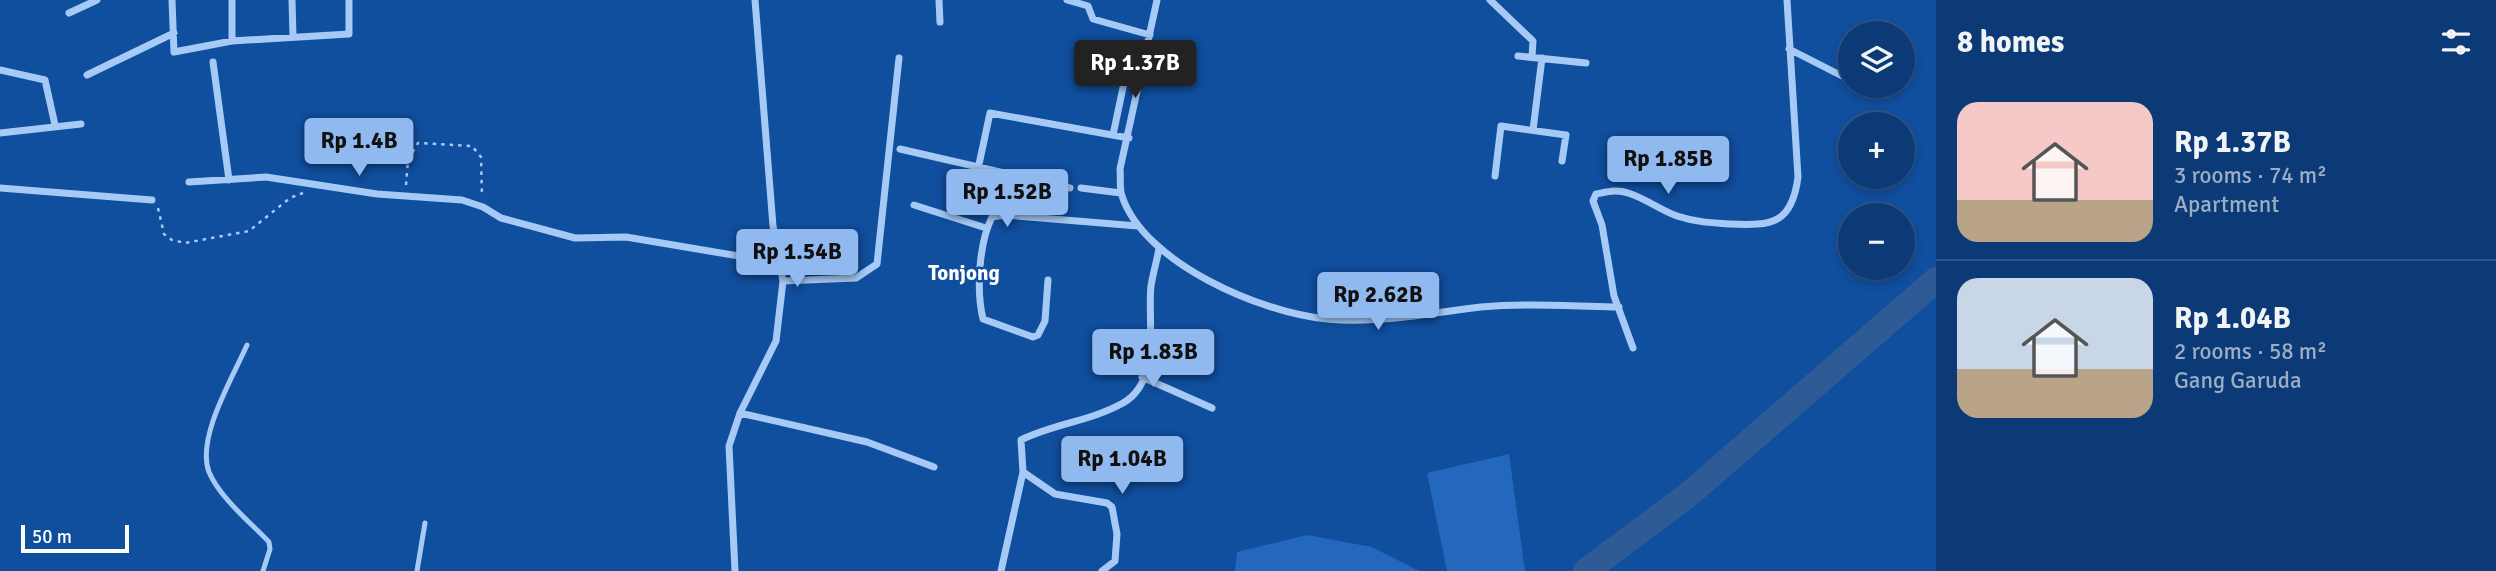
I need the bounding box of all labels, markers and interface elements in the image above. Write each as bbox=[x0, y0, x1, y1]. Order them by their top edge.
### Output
map controls bbox=[1838, 21, 1915, 280]
button: layers bbox=[1838, 21, 1915, 98]
icon: filters bbox=[2437, 23, 2475, 61]
text: 8 homes bbox=[1957, 24, 2064, 61]
pin: Rp 1.37B bbox=[1063, 41, 1207, 100]
text: Rp 1.37B bbox=[1090, 48, 1180, 77]
button: + bbox=[1838, 112, 1915, 189]
pin: Rp 1.4B bbox=[294, 118, 424, 178]
text: Rp 1.37B bbox=[2174, 124, 2291, 161]
text: Rp 1.4B bbox=[320, 126, 398, 155]
icon: home bbox=[2013, 130, 2097, 214]
pin: Rp 1.85B bbox=[1596, 136, 1740, 196]
text: Rp 1.85B bbox=[1623, 144, 1713, 173]
text: 3 rooms · 74 m² bbox=[2174, 161, 2327, 190]
pin: Rp 1.52B bbox=[935, 170, 1079, 229]
text: Rp 1.52B bbox=[962, 177, 1052, 206]
text: Apartment bbox=[2174, 190, 2279, 219]
button: − bbox=[1838, 203, 1915, 280]
pin: Rp 1.54B bbox=[725, 230, 869, 289]
text: Rp 1.54B bbox=[752, 237, 842, 266]
district label: Tonjong bbox=[928, 260, 1000, 286]
pin: Rp 2.62B bbox=[1306, 272, 1450, 332]
text: Rp 2.62B bbox=[1333, 280, 1423, 309]
text: Rp 1.04B bbox=[2174, 300, 2291, 337]
icon: home bbox=[2013, 306, 2097, 390]
pin: Rp 1.83B bbox=[1081, 330, 1225, 389]
text: Rp 1.83B bbox=[1108, 337, 1198, 366]
text: 2 rooms · 58 m² bbox=[2174, 337, 2327, 366]
text: Gang Garuda bbox=[2174, 366, 2302, 395]
pin: Rp 1.04B bbox=[1050, 436, 1194, 496]
text: Rp 1.04B bbox=[1077, 444, 1167, 473]
scale bar bbox=[21, 522, 130, 554]
text: 50 m bbox=[32, 525, 72, 549]

